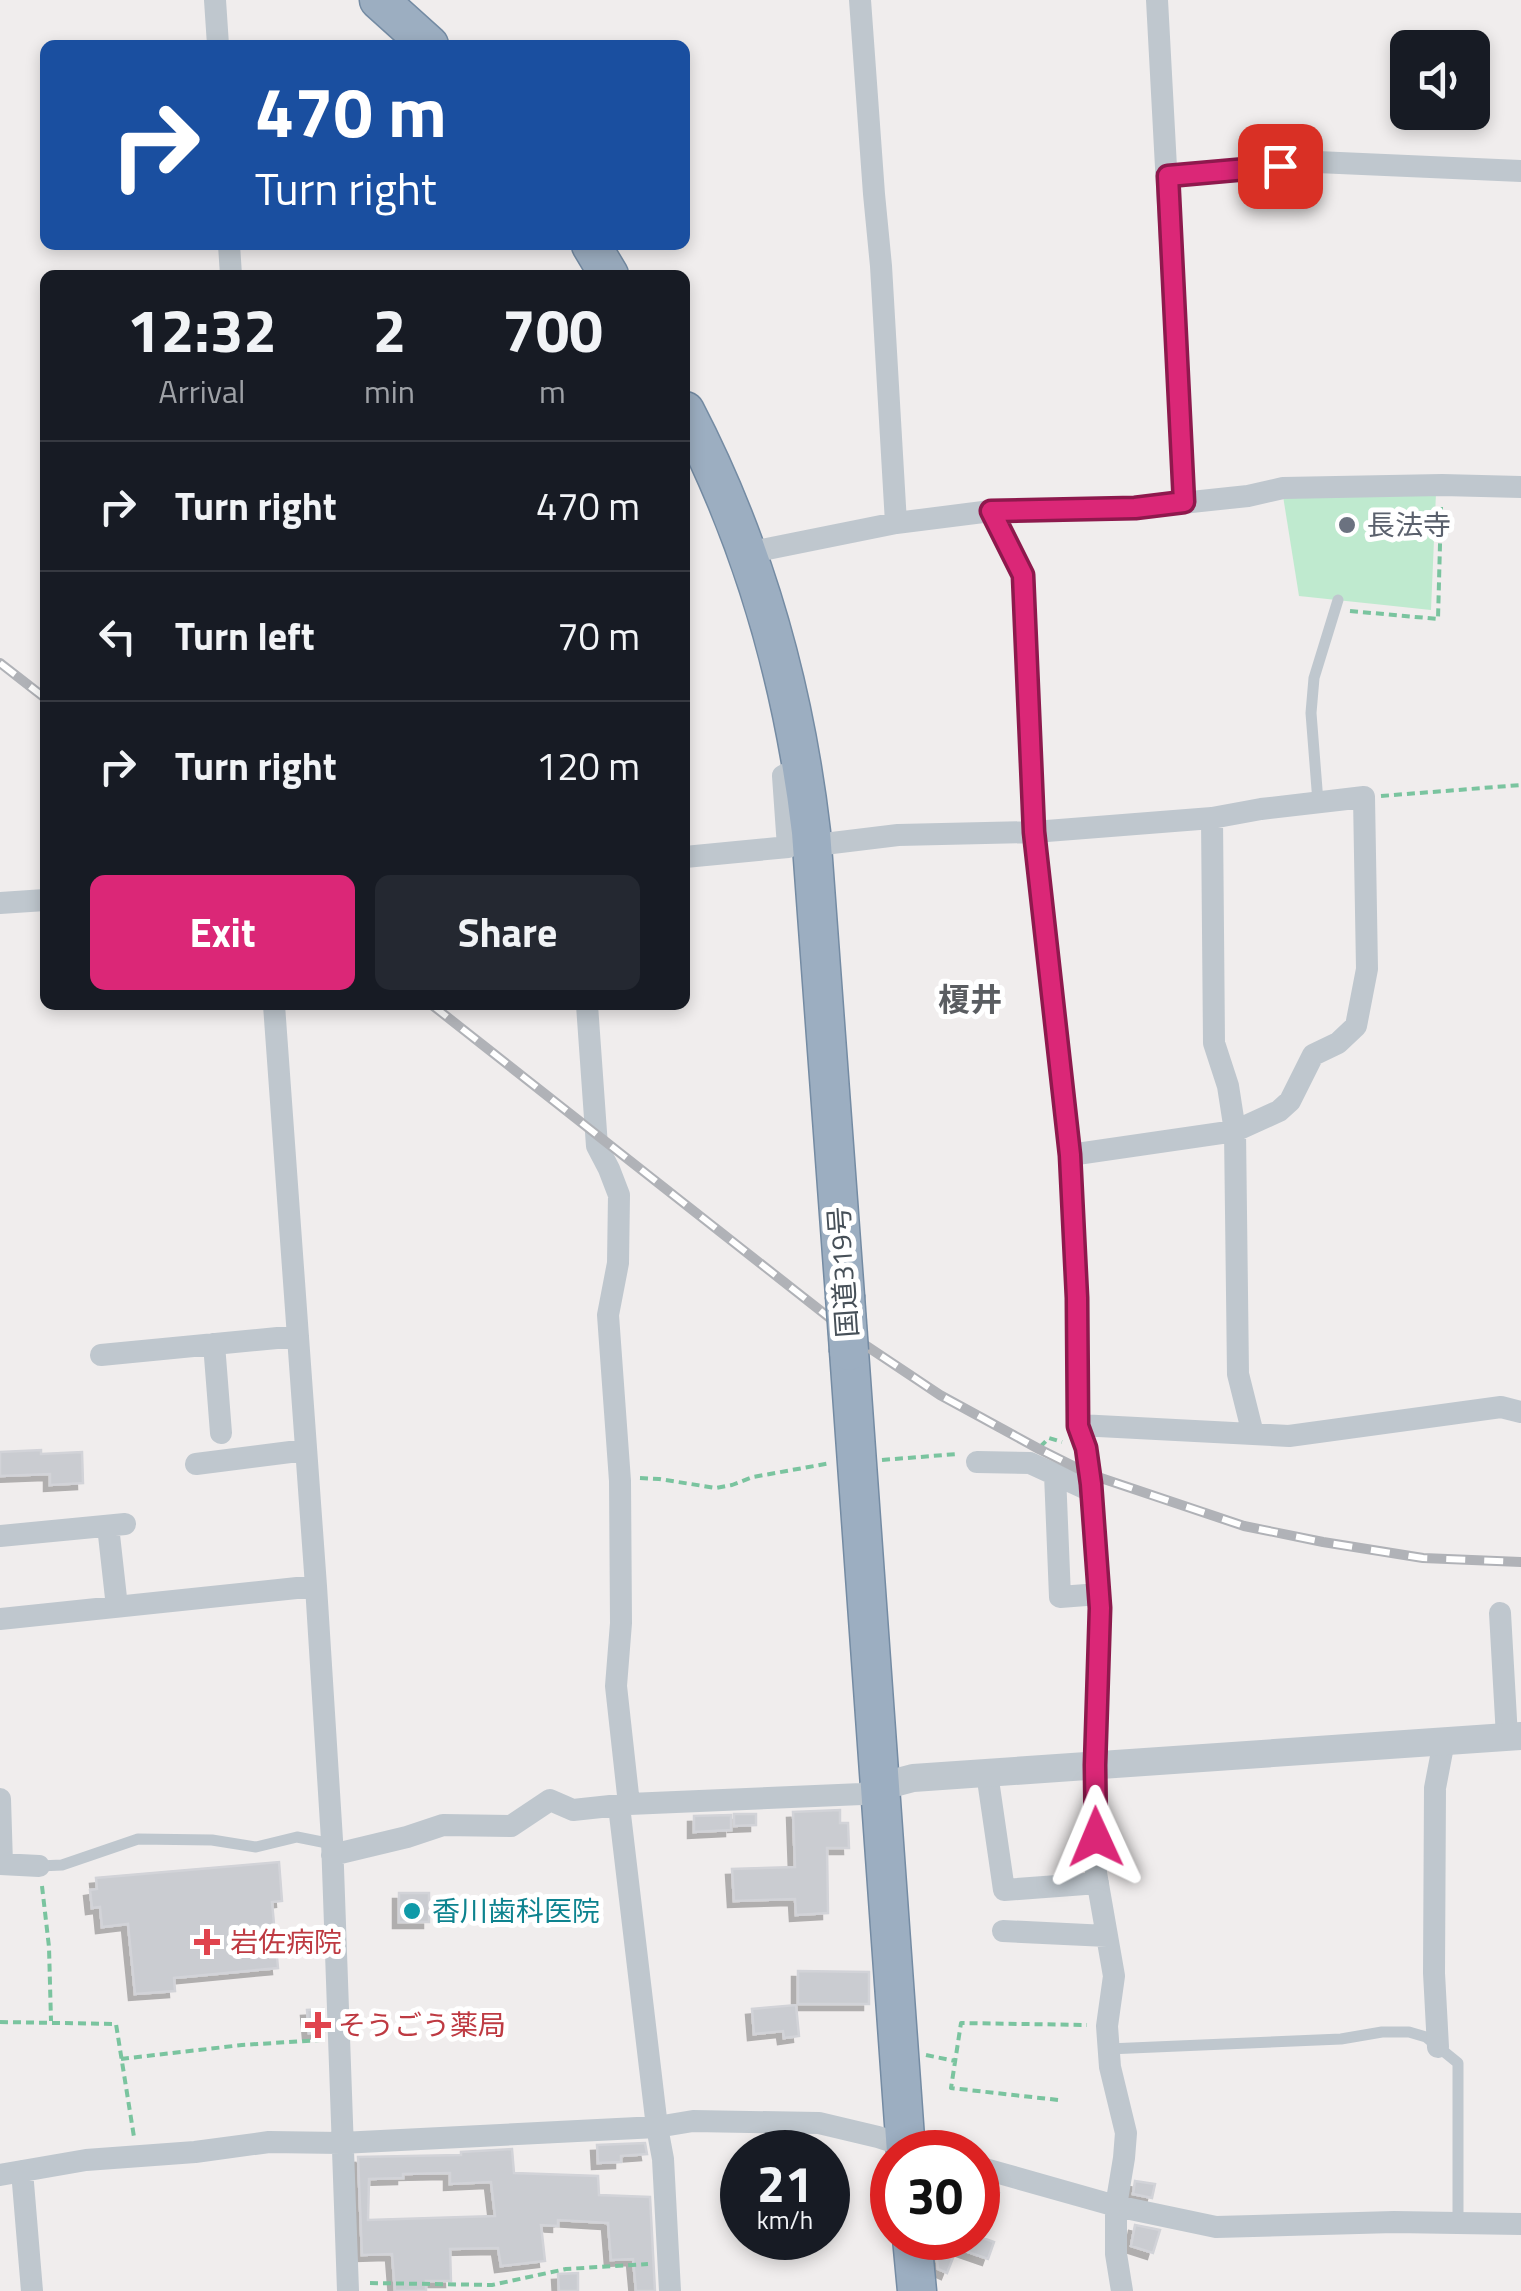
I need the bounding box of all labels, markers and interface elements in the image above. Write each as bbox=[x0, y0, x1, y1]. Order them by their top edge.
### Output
map controls bbox=[1390, 30, 1490, 130]
button: sound bbox=[1390, 30, 1490, 130]
text: 470 m bbox=[255, 58, 447, 164]
icon: right bbox=[90, 80, 220, 210]
pin bbox=[1238, 124, 1323, 209]
icon: arrive bbox=[1253, 139, 1308, 194]
text: Turn right bbox=[255, 154, 437, 222]
text: 12:32 bbox=[127, 284, 277, 375]
text: 2 bbox=[373, 284, 406, 375]
text: 700 bbox=[502, 284, 603, 375]
text: Arrival bbox=[159, 367, 245, 415]
text: min bbox=[364, 367, 415, 415]
text: m bbox=[539, 367, 566, 415]
text: Turn right bbox=[175, 477, 337, 535]
text: 470 m bbox=[536, 477, 640, 535]
icon: right bbox=[90, 479, 145, 534]
place label: 長法寺 bbox=[1367, 503, 1451, 546]
marker: 長法寺 bbox=[1336, 514, 1358, 536]
text: Turn left bbox=[175, 607, 315, 665]
text: 70 m bbox=[557, 607, 640, 665]
icon: left bbox=[90, 609, 145, 664]
text: Turn right bbox=[175, 737, 337, 795]
text: 120 m bbox=[536, 737, 640, 795]
icon: right bbox=[90, 739, 145, 794]
button: Exit bbox=[90, 875, 355, 990]
button: Share bbox=[375, 875, 640, 990]
district label: 榎井 bbox=[938, 975, 1002, 1023]
street label: 国道319号 bbox=[816, 1205, 869, 1339]
position arrow bbox=[1044, 1785, 1148, 1889]
place label: 香川歯科医院 bbox=[432, 1889, 600, 1932]
marker: 香川歯科医院 bbox=[401, 1900, 423, 1922]
place label: 岩佐病院 bbox=[230, 1920, 342, 1963]
marker: 岩佐病院 bbox=[194, 1929, 220, 1955]
place label: そうごう薬局 bbox=[338, 2003, 506, 2046]
marker: そうごう薬局 bbox=[307, 2014, 329, 2036]
speed limit sign: 30 bbox=[870, 2130, 1000, 2260]
text: 21 bbox=[757, 2145, 813, 2221]
text: km/h bbox=[757, 2201, 813, 2239]

